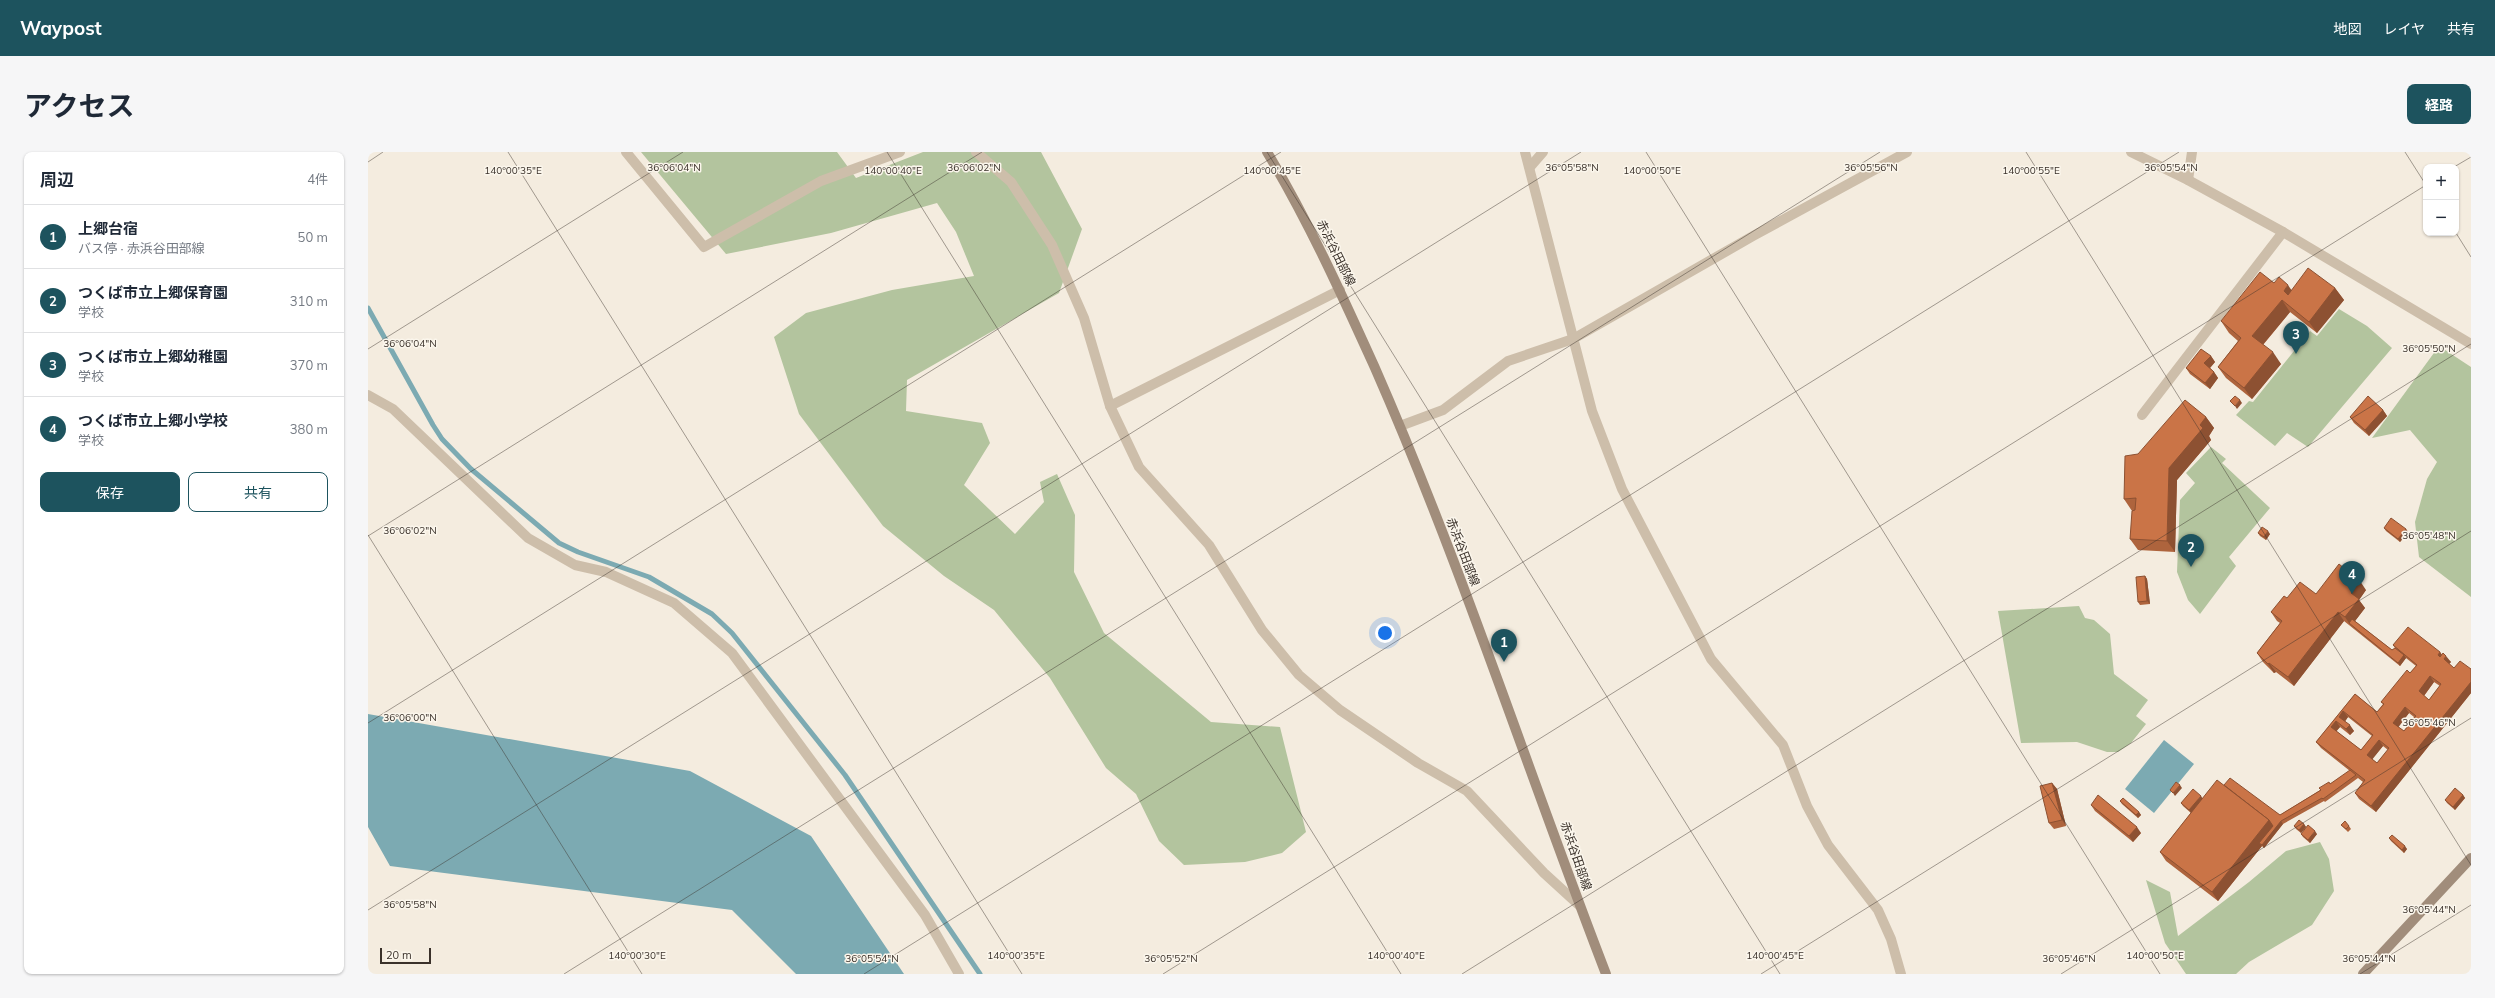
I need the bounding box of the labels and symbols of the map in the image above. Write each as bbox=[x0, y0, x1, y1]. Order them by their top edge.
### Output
text: 36°06'04"N bbox=[647, 161, 701, 174]
text: 36°06'02"N bbox=[947, 161, 1001, 174]
text: 36°05'58"N bbox=[1545, 161, 1599, 174]
text: 36°05'56"N bbox=[1844, 161, 1898, 174]
text: 36°05'54"N bbox=[2144, 161, 2198, 174]
text: 140°00'35"E bbox=[484, 164, 542, 177]
text: 140°00'40"E bbox=[864, 164, 922, 177]
text: 140°00'45"E bbox=[1243, 164, 1301, 177]
text: 140°00'50"E bbox=[1623, 164, 1681, 177]
text: 140°00'55"E bbox=[2002, 164, 2060, 177]
street label: 赤浜谷田部線 bbox=[1314, 217, 1359, 288]
pin: 3 bbox=[2283, 321, 2309, 354]
text: 36°06'04"N bbox=[383, 337, 437, 350]
text: 36°05'50"N bbox=[2402, 342, 2456, 355]
street label: 赤浜谷田部線 bbox=[1444, 516, 1483, 588]
text: 36°06'02"N bbox=[383, 524, 437, 537]
text: 36°05'48"N bbox=[2402, 529, 2456, 542]
pin: 2 bbox=[2178, 534, 2204, 567]
pin: 4 bbox=[2339, 561, 2365, 594]
your location bbox=[1375, 623, 1395, 643]
pin: 1 bbox=[1491, 629, 1517, 662]
text: 36°06'00"N bbox=[383, 711, 437, 724]
text: 36°05'46"N bbox=[2402, 716, 2456, 729]
street label: 赤浜谷田部線 bbox=[1558, 819, 1595, 892]
text: 36°05'58"N bbox=[383, 898, 437, 911]
text: 36°05'44"N bbox=[2402, 903, 2456, 916]
scale bar bbox=[380, 946, 431, 965]
text: 140°00'30"E bbox=[608, 949, 666, 962]
text: 140°00'35"E bbox=[987, 949, 1045, 962]
text: 140°00'40"E bbox=[1367, 949, 1425, 962]
text: 140°00'45"E bbox=[1746, 949, 1804, 962]
text: 140°00'50"E bbox=[2126, 949, 2184, 962]
text: 36°05'54"N bbox=[845, 952, 899, 965]
text: 36°05'52"N bbox=[1144, 952, 1198, 965]
text: 36°05'46"N bbox=[2042, 952, 2096, 965]
text: 36°05'44"N bbox=[2342, 952, 2396, 965]

